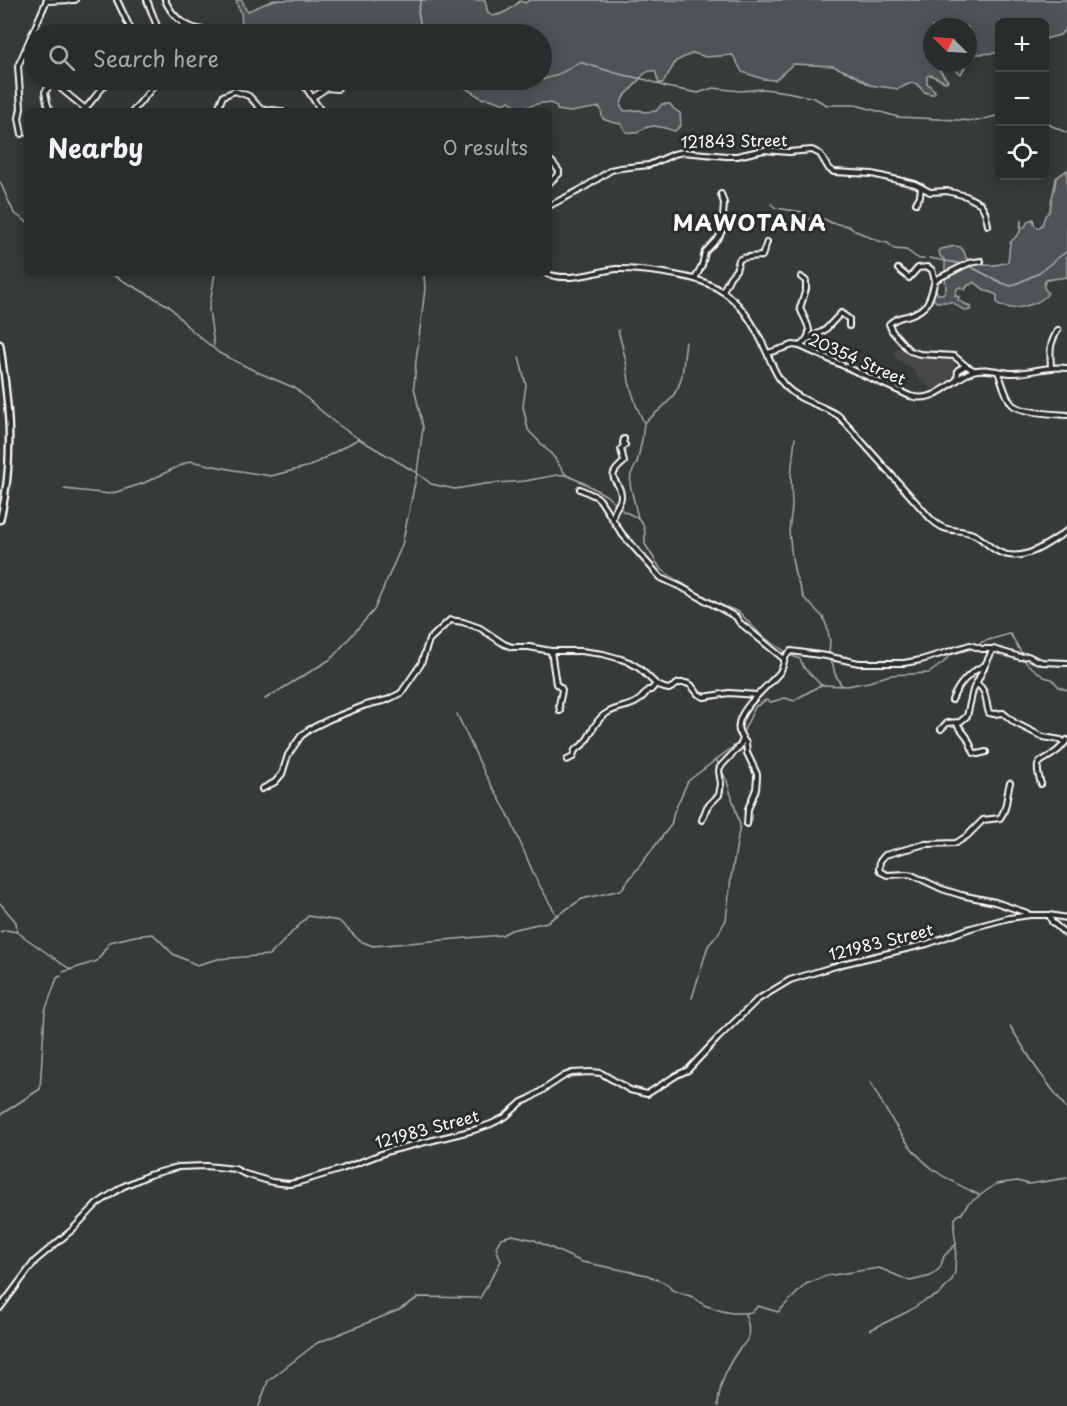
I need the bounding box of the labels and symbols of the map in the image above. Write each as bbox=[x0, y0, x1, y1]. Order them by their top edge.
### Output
north arrow bbox=[923, 18, 977, 72]
street label: 121843 Street bbox=[680, 127, 788, 153]
district label: MAWOTANA bbox=[673, 205, 827, 238]
street label: 20354 Street bbox=[805, 326, 910, 390]
street label: 121983 Street bbox=[826, 916, 936, 966]
street label: 121983 Street bbox=[372, 1102, 482, 1153]

